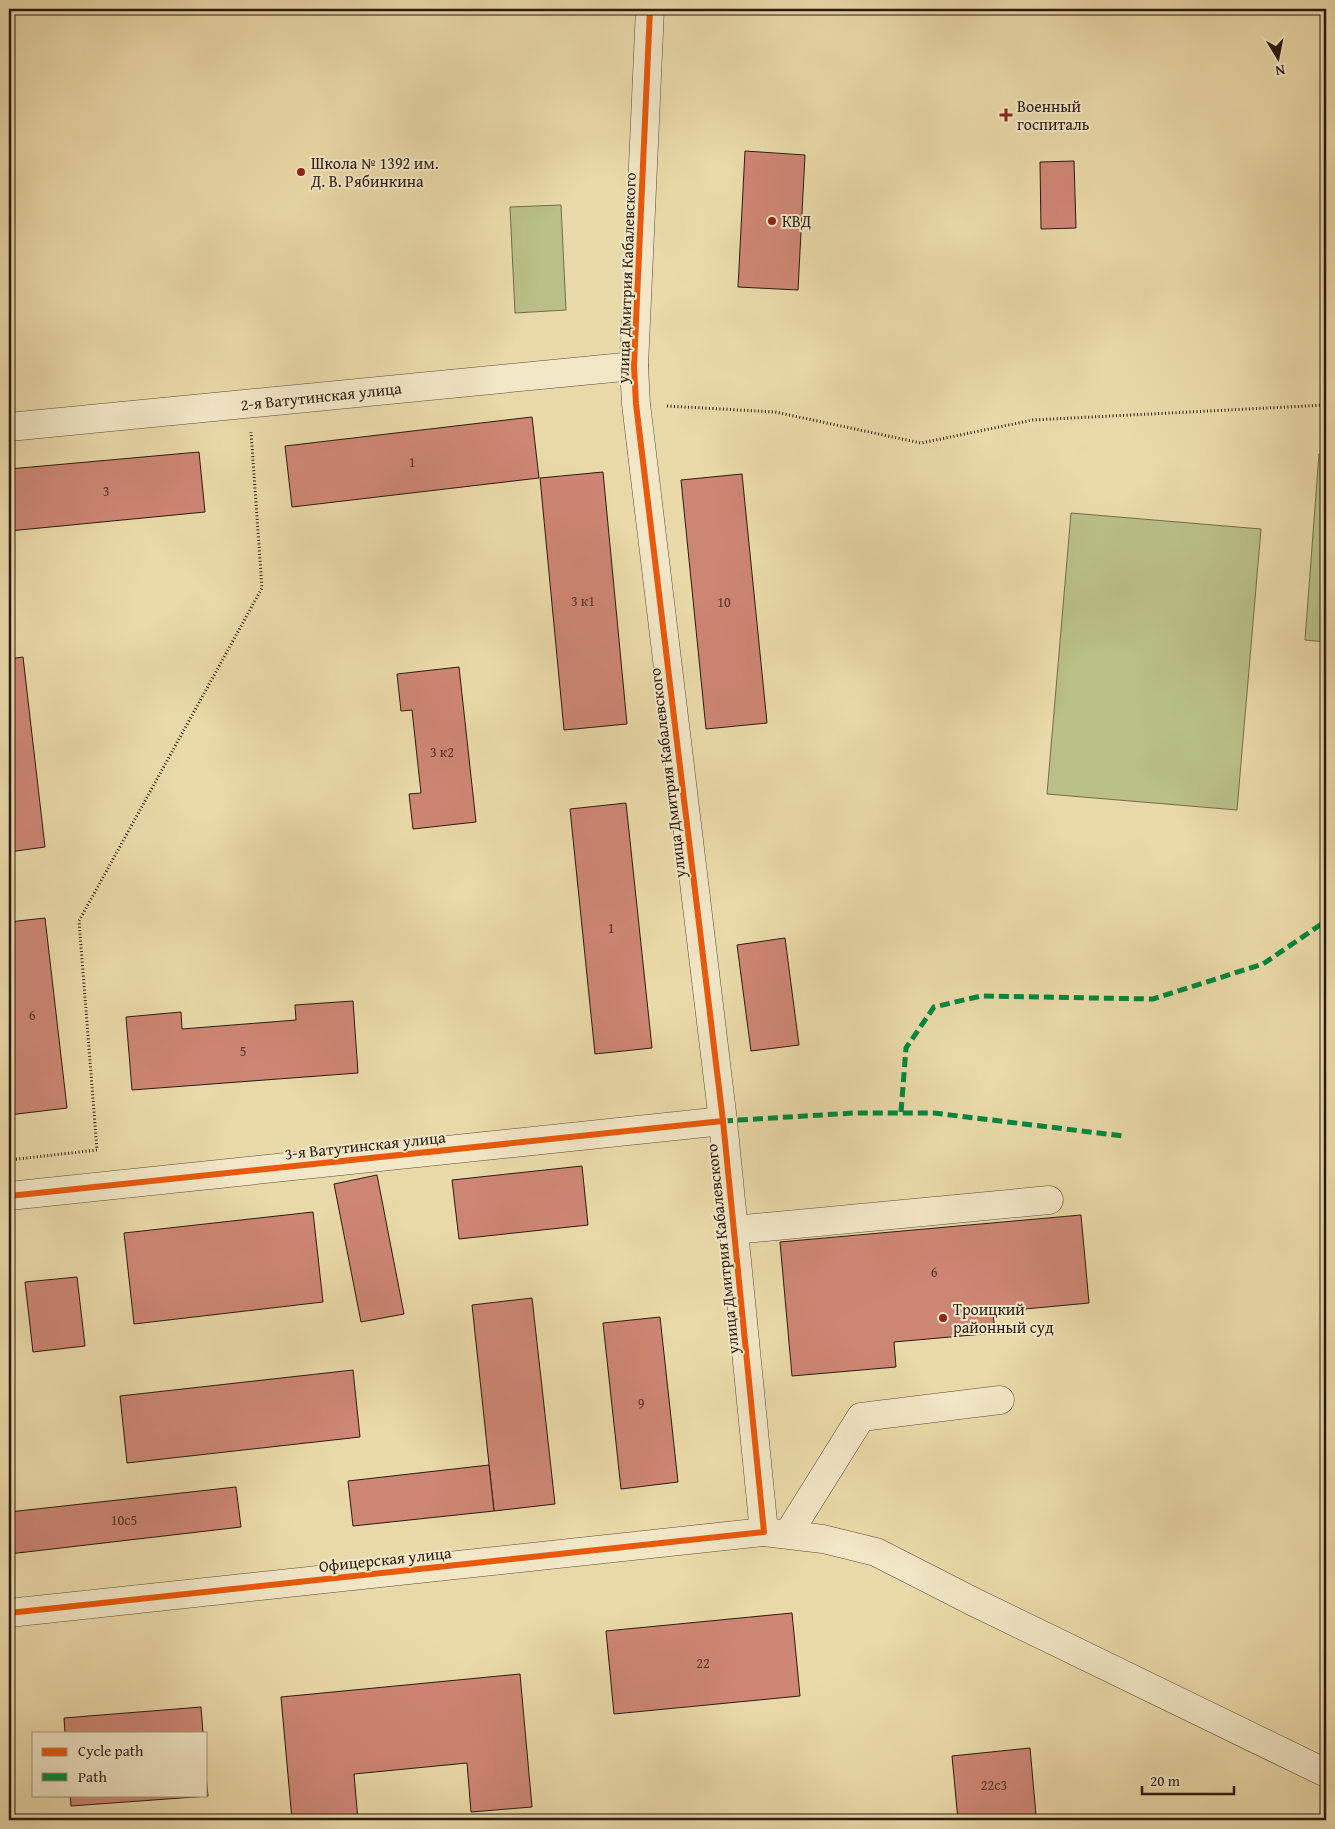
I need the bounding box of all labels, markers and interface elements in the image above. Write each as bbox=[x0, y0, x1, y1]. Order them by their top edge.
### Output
north arrow bbox=[1252, 32, 1302, 82]
text: N bbox=[1273, 60, 1287, 82]
place label: Военный госпиталь bbox=[1017, 94, 1090, 136]
marker: Военный госпиталь bbox=[999, 108, 1013, 122]
place label: Школа № 1392 им. Д. В. Рябинкина bbox=[310, 151, 439, 193]
marker: Школа № 1392 им. Д. В. Рябинкина bbox=[295, 166, 307, 178]
street label: улица Дмитрия Кабалевского bbox=[610, 172, 642, 385]
place label: КВД bbox=[782, 209, 811, 233]
marker: КВД bbox=[766, 215, 778, 227]
street label: 2-я Ватутинская улица bbox=[239, 376, 403, 416]
house number: 1 bbox=[409, 452, 415, 472]
house number: 3 bbox=[103, 481, 109, 501]
house number: 3 к1 bbox=[571, 591, 595, 611]
house number: 10 bbox=[717, 592, 731, 612]
street label: улица Дмитрия Кабалевского bbox=[642, 667, 692, 880]
house number: 3 к2 bbox=[430, 742, 454, 762]
house number: 1 bbox=[608, 918, 614, 938]
house number: 6 bbox=[29, 1005, 36, 1025]
house number: 5 bbox=[240, 1041, 246, 1061]
street label: 3-я Ватутинская улица bbox=[283, 1125, 447, 1165]
street label: улица Дмитрия Кабалевского bbox=[699, 1143, 745, 1356]
house number: 6 bbox=[931, 1262, 938, 1282]
place label: Троицкий районный суд bbox=[953, 1297, 1054, 1339]
marker: Троицкий районный суд bbox=[937, 1312, 949, 1324]
house number: 9 bbox=[638, 1393, 645, 1413]
house number: 10с5 bbox=[111, 1510, 137, 1530]
street label: Офицерская улица bbox=[318, 1540, 453, 1578]
house number: 22 bbox=[696, 1653, 710, 1673]
legend bbox=[32, 1732, 208, 1796]
text: Cycle path bbox=[78, 1740, 144, 1761]
scale bar bbox=[1142, 1764, 1235, 1796]
text: Path bbox=[78, 1766, 107, 1787]
text: 20 m bbox=[1150, 1770, 1181, 1791]
house number: 22с3 bbox=[981, 1775, 1007, 1795]

